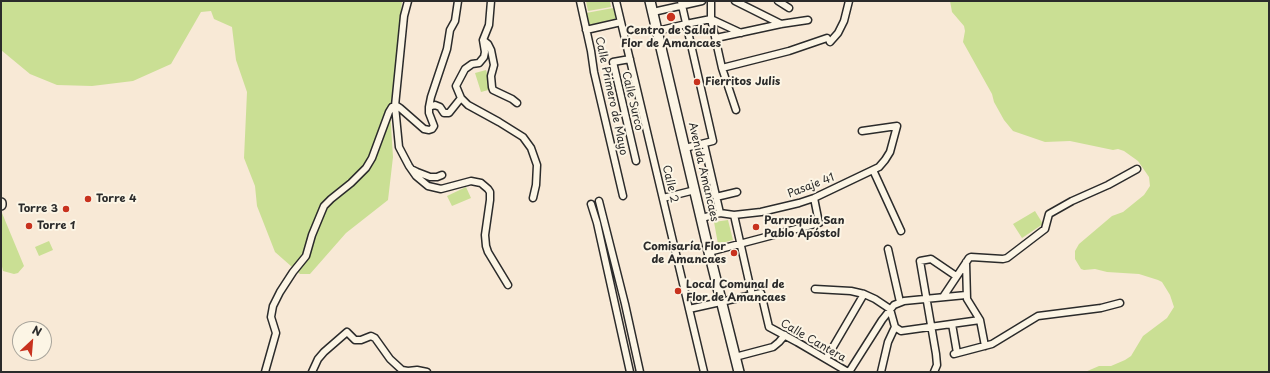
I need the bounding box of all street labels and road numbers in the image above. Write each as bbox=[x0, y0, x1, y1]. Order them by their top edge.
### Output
street label: Calle Primero de Mayo bbox=[592, 36, 630, 156]
street label: Calle Surco bbox=[619, 70, 645, 132]
street label: Avenida Amancaes bbox=[685, 121, 721, 223]
street label: Calle 2 bbox=[659, 164, 681, 204]
street label: Pasaje 41 bbox=[786, 171, 836, 201]
street label: Calle Cantera bbox=[778, 317, 848, 365]

